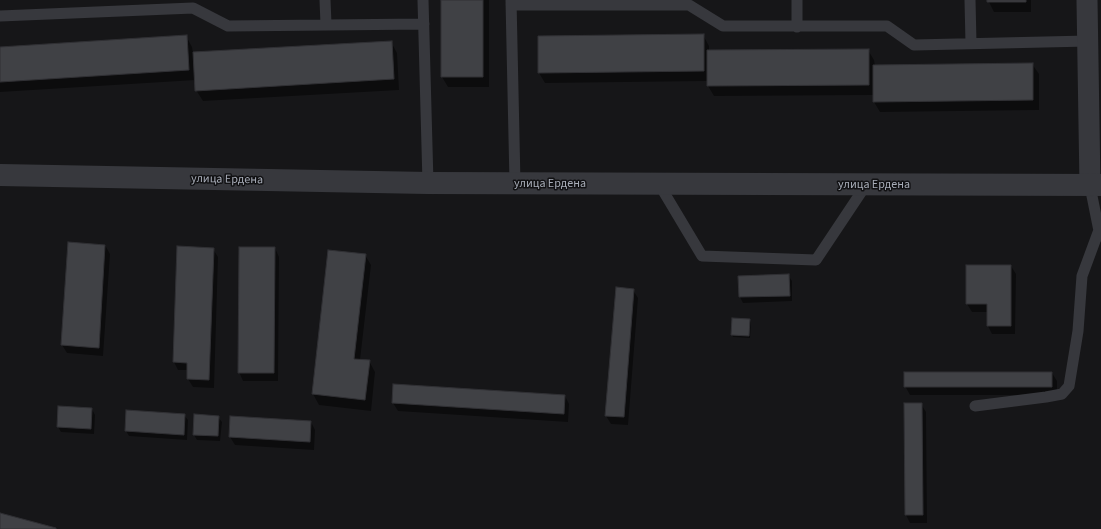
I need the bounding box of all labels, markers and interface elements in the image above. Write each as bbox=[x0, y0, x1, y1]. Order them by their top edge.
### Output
street label: улица Ердена bbox=[191, 172, 263, 188]
street label: улица Ердена bbox=[514, 177, 586, 191]
street label: улица Ердена bbox=[838, 178, 910, 192]

